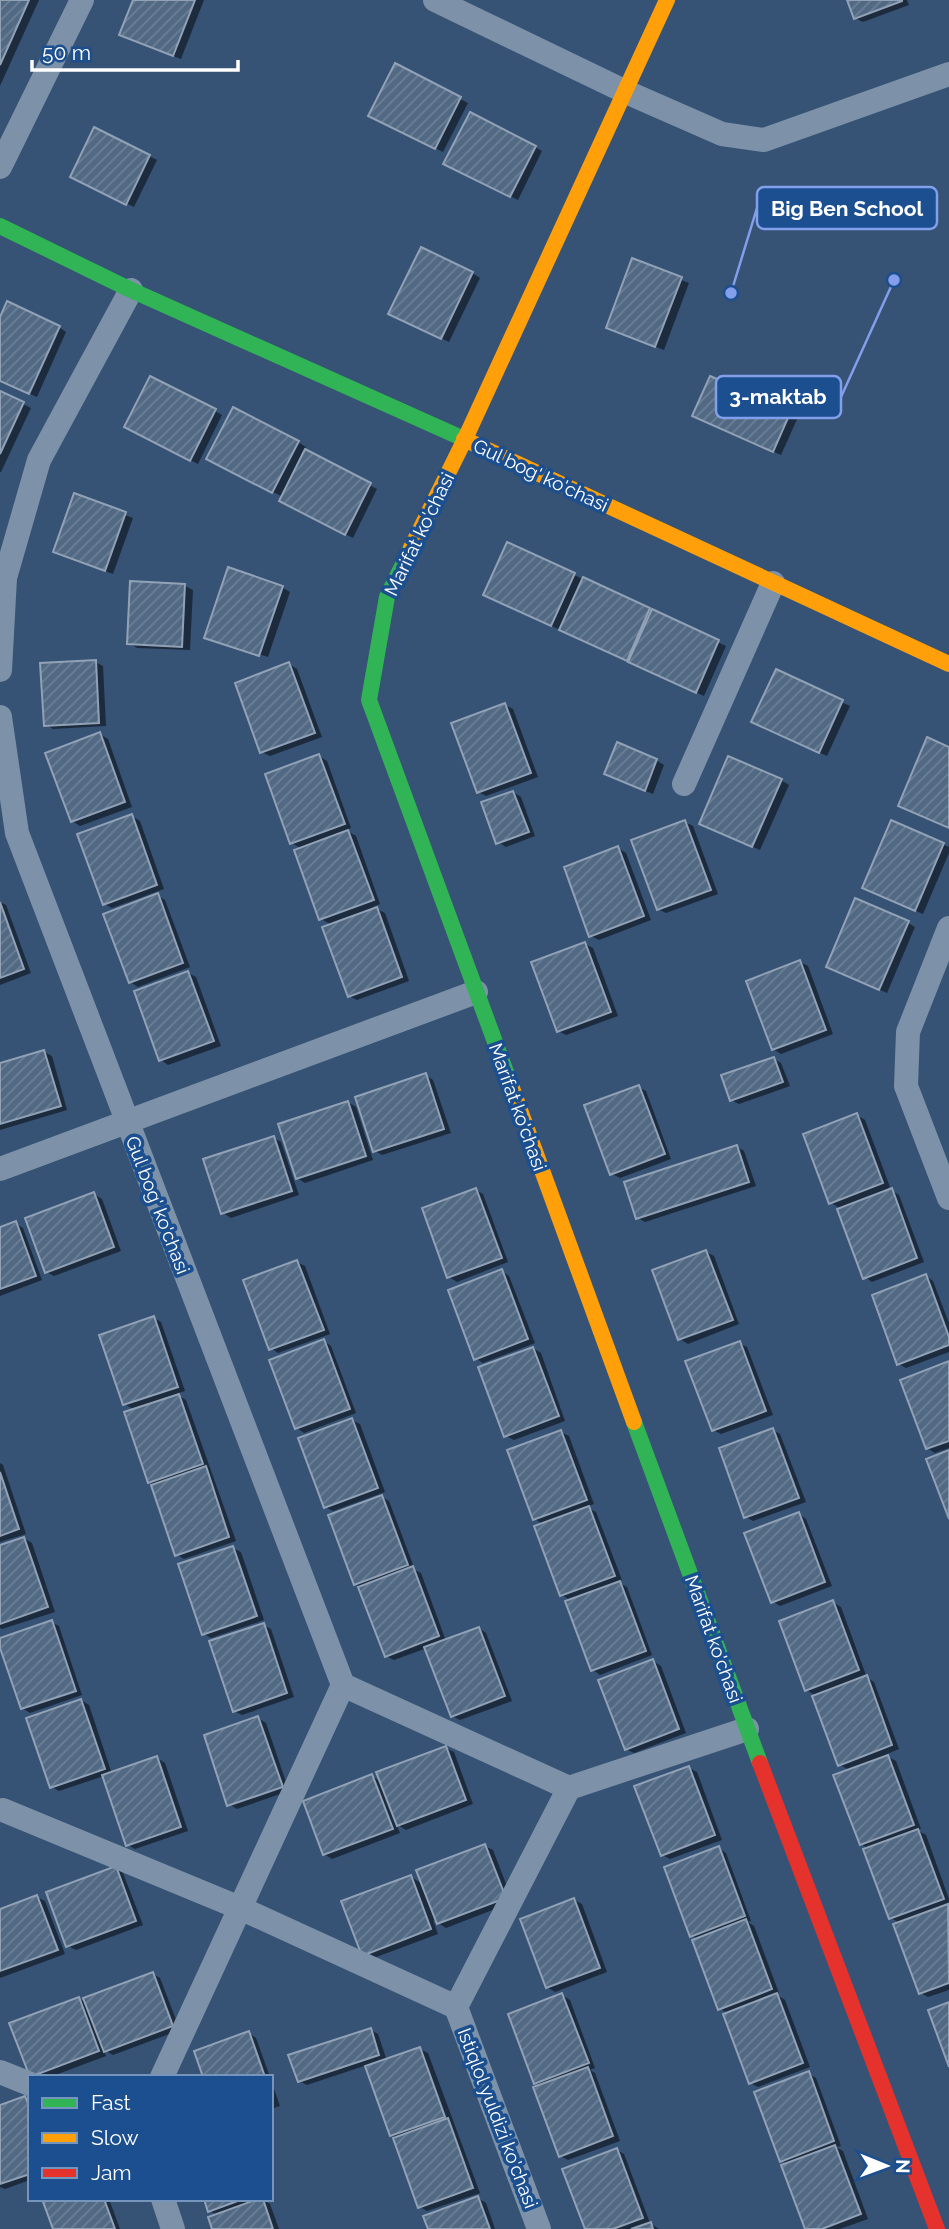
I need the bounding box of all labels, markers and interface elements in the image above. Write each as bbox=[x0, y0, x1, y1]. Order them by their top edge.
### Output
scale bar bbox=[32, 28, 238, 72]
text: 50 m bbox=[42, 40, 91, 65]
callout: Big Ben School bbox=[757, 187, 937, 229]
text: Big Ben School bbox=[771, 196, 923, 221]
callout: 3-maktab bbox=[716, 376, 841, 418]
text: 3-maktab bbox=[729, 384, 827, 409]
street label: Gul bog' ko'chasi bbox=[470, 434, 612, 516]
street label: Marifat ko'chasi bbox=[380, 469, 458, 599]
street label: Marifat ko'chasi bbox=[485, 1040, 551, 1174]
street label: Gul bog' ko'chasi bbox=[122, 1133, 194, 1277]
street label: Marifat ko'chasi bbox=[681, 1572, 747, 1706]
street label: Istiqlol yuldizi ko'chasi bbox=[453, 2025, 543, 2211]
legend bbox=[28, 2075, 273, 2201]
text: Fast bbox=[91, 2090, 131, 2115]
text: Slow bbox=[91, 2125, 139, 2150]
north arrow bbox=[851, 2131, 921, 2201]
text: N bbox=[892, 2159, 914, 2174]
text: Jam bbox=[91, 2160, 132, 2185]

